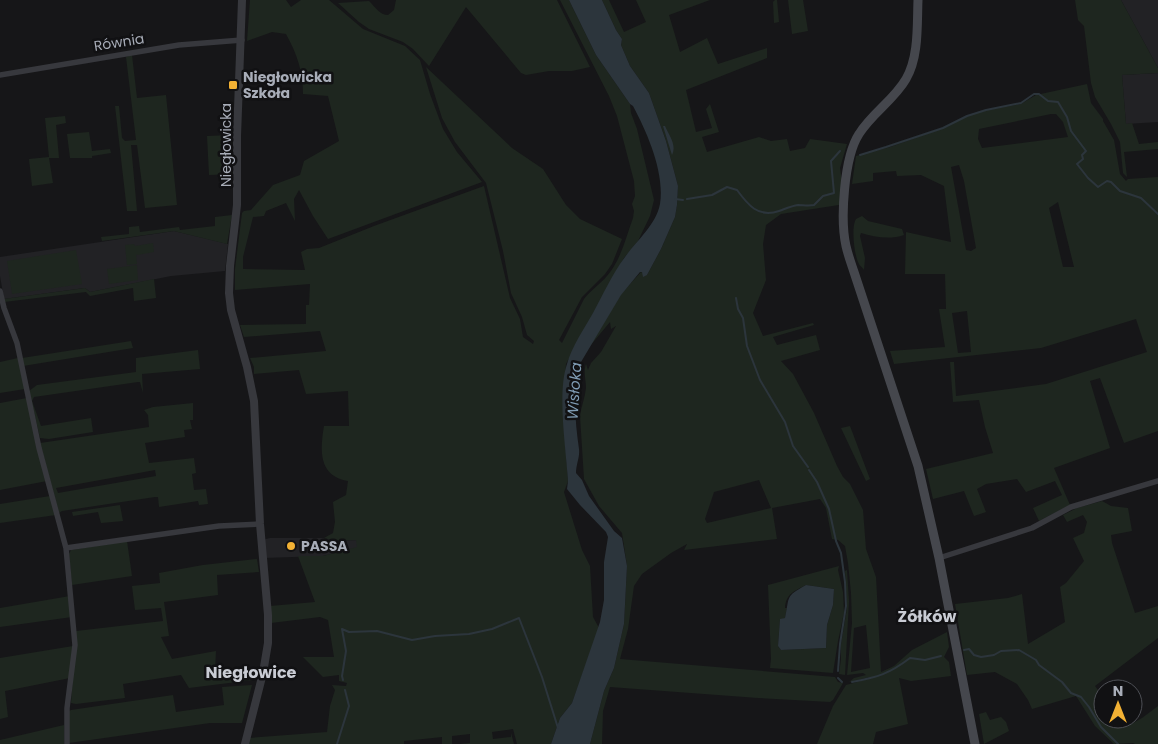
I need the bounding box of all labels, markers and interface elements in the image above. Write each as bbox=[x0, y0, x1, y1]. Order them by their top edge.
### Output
street label: Równia bbox=[92, 28, 146, 56]
place label: Niegłowicka Szkoła bbox=[243, 67, 332, 103]
marker: Niegłowicka Szkoła bbox=[227, 79, 239, 91]
street label: Niegłowicka bbox=[216, 103, 236, 187]
water label: Wisłoka bbox=[562, 362, 586, 420]
place label: PASSA bbox=[301, 536, 348, 556]
marker: PASSA bbox=[285, 540, 297, 552]
district label: Żółków bbox=[898, 605, 957, 628]
district label: Niegłowice bbox=[206, 661, 297, 684]
north arrow bbox=[1093, 679, 1143, 729]
text: N bbox=[1113, 681, 1123, 701]

